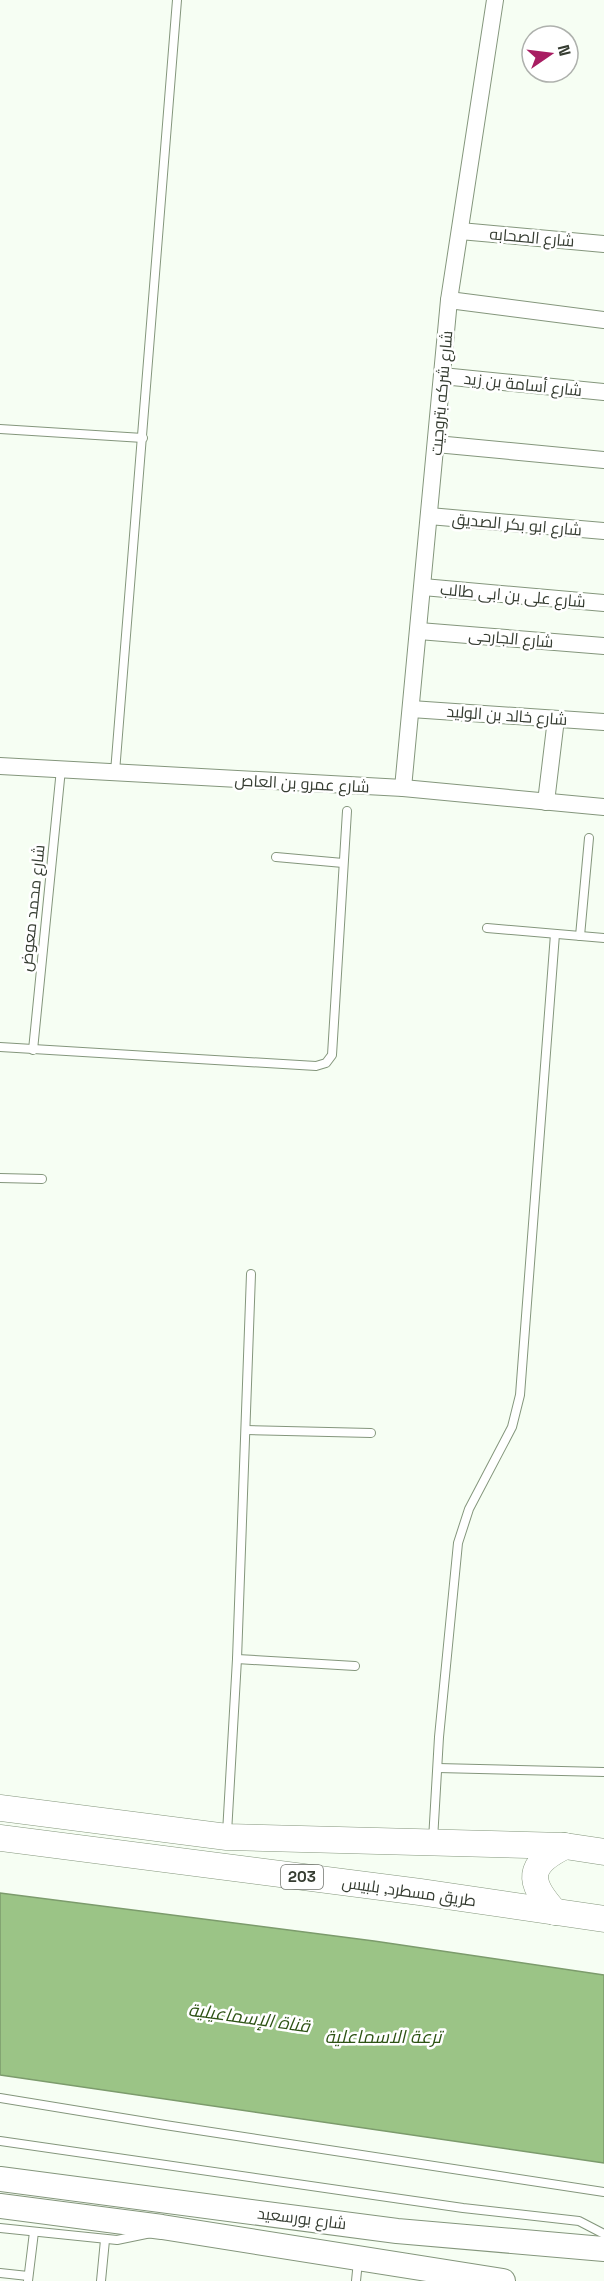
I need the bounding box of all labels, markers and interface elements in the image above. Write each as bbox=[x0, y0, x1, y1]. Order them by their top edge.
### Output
north arrow bbox=[520, 24, 580, 84]
text: N bbox=[553, 43, 576, 58]
street label: شارع الصحابه bbox=[488, 223, 575, 253]
street label: شارع شركه بتروجيت bbox=[426, 330, 458, 457]
street label: شارع أسامة بن زيد bbox=[463, 368, 583, 402]
street label: شارع ابو بكر الصديق bbox=[451, 508, 583, 542]
street label: شارع على بن ابى طالب bbox=[439, 579, 587, 613]
street label: شارع الجارحى bbox=[467, 624, 554, 654]
street label: شارع خالد بن الوليد bbox=[446, 701, 568, 731]
street label: شارع عمرو بن العاص bbox=[234, 769, 370, 799]
street label: شارع محمد معوض bbox=[15, 844, 51, 973]
road number: 203 bbox=[281, 1865, 323, 1889]
street label: طريق مسطرد, بلبيس bbox=[340, 1872, 477, 1911]
water label: قناة الإسماعيلية bbox=[187, 1998, 312, 2038]
water label: ترعة الاسماعلية bbox=[325, 2025, 444, 2048]
street label: شارع بورسعيد bbox=[256, 2203, 348, 2235]

